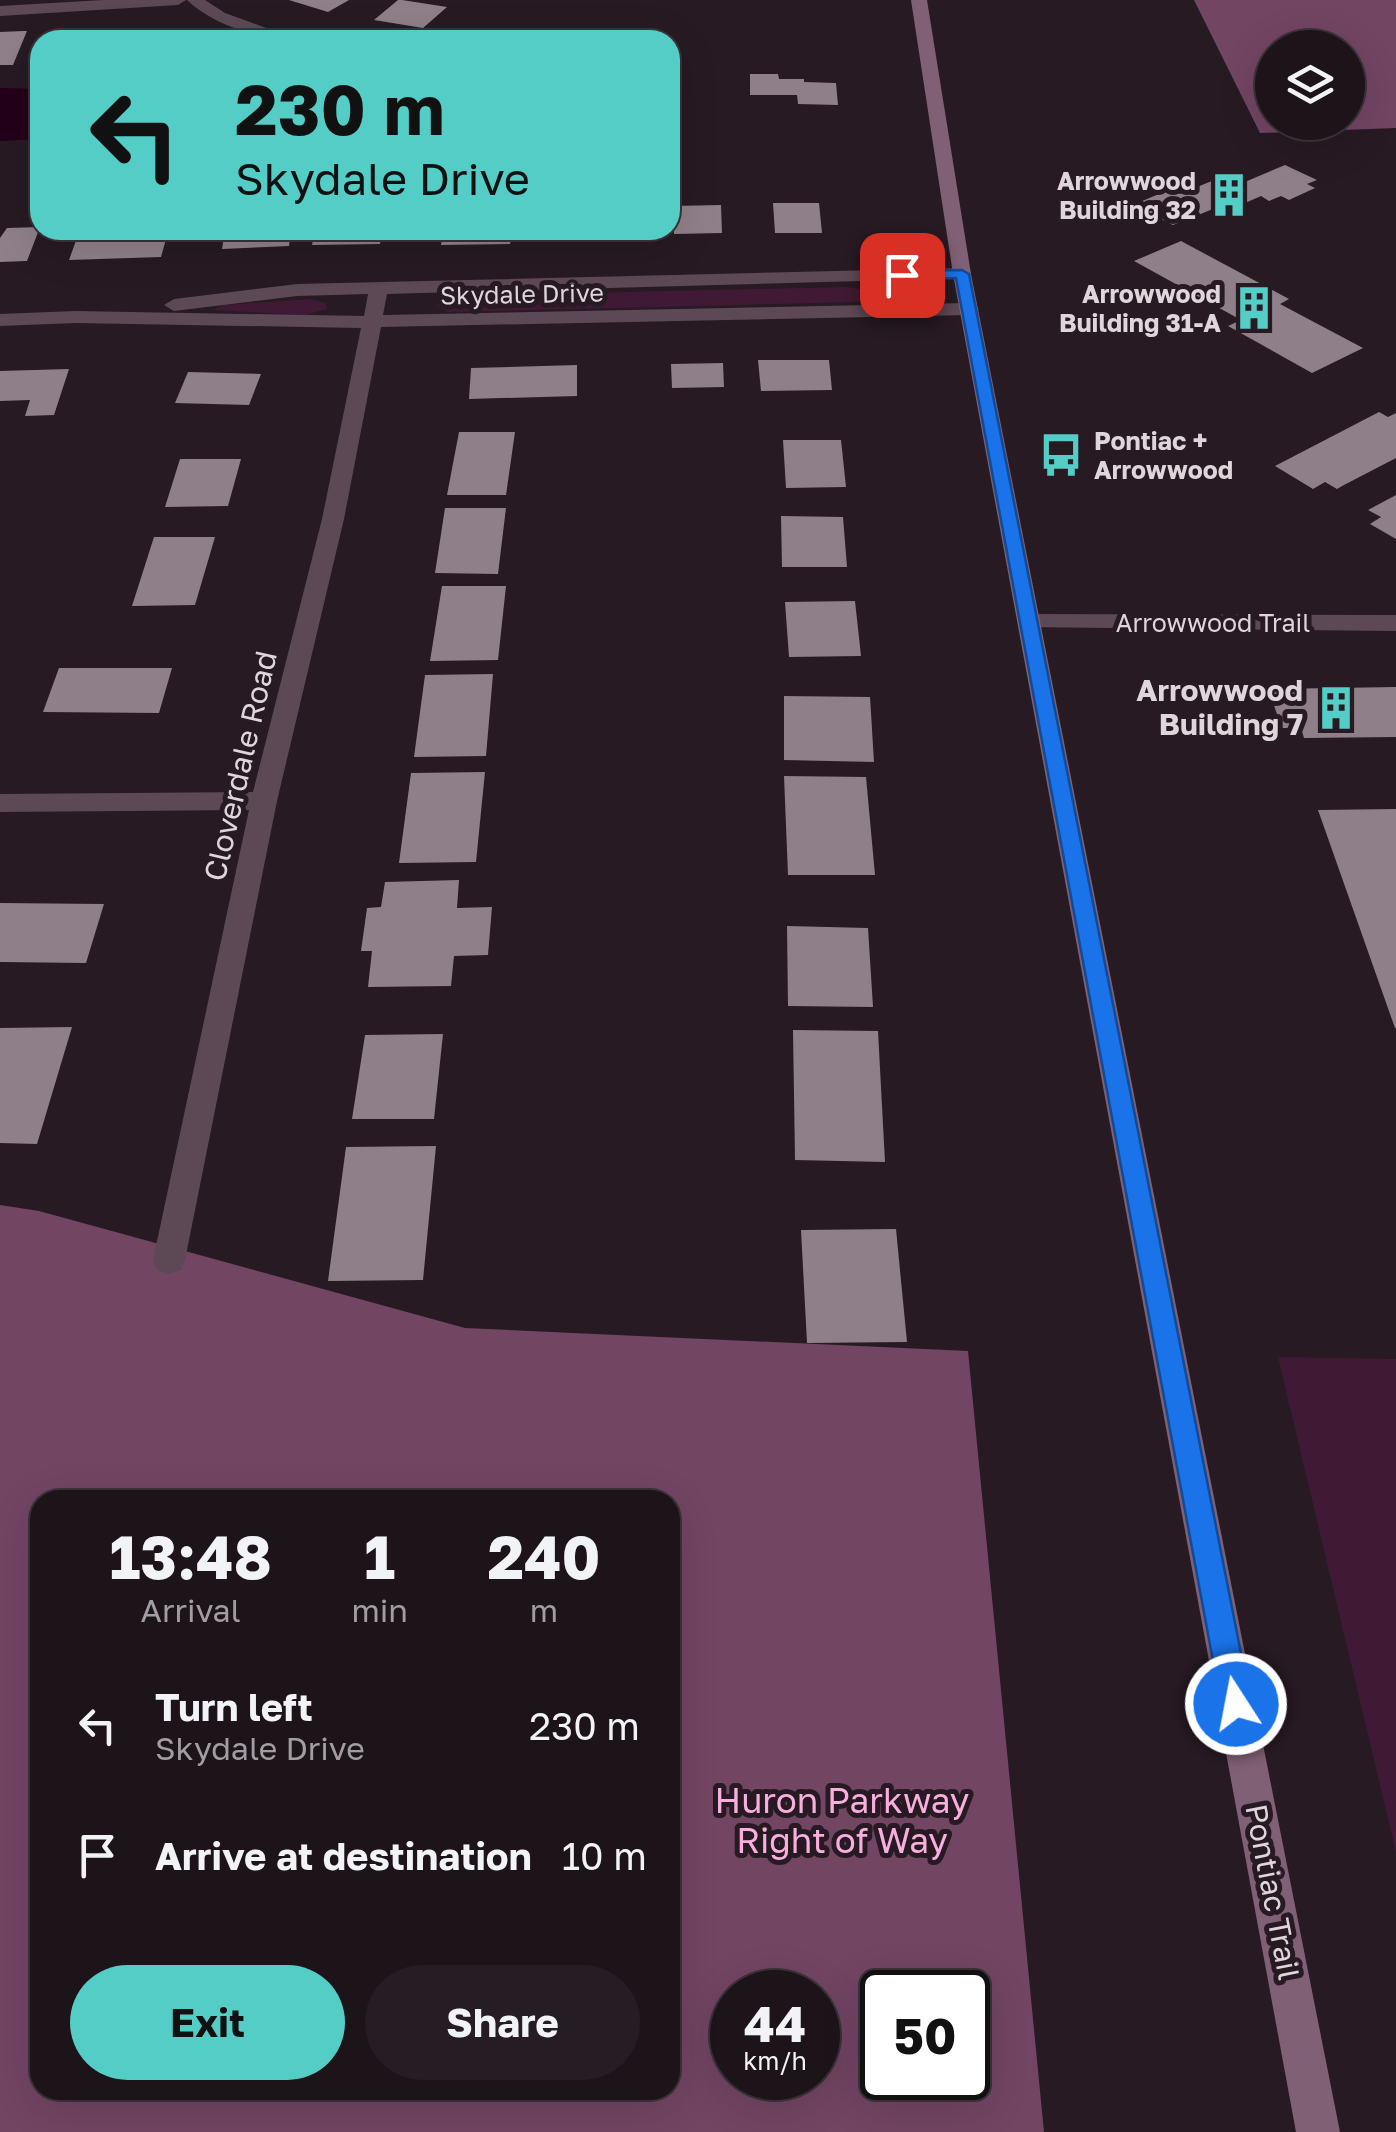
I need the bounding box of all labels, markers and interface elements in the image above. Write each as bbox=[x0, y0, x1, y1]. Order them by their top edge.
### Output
map controls bbox=[1255, 30, 1365, 140]
button: layers bbox=[1255, 30, 1365, 140]
text: 230 m bbox=[235, 66, 445, 150]
icon: left bbox=[70, 70, 200, 200]
text: Skydale Drive bbox=[235, 151, 530, 205]
place label: Arrowwood Building 32 bbox=[1057, 165, 1196, 225]
building icon: Arrowwood Building 32 bbox=[1205, 171, 1253, 219]
pin bbox=[860, 233, 945, 318]
icon: arrive bbox=[875, 248, 930, 303]
street label: Skydale Drive bbox=[440, 277, 604, 310]
place label: Arrowwood Building 31-A bbox=[1059, 278, 1221, 338]
building icon: Arrowwood Building 31-A bbox=[1230, 284, 1278, 332]
place label: Pontiac + Arrowwood bbox=[1094, 425, 1233, 485]
bus stop icon: Pontiac + Arrowwood bbox=[1037, 431, 1085, 479]
street label: Arrowwood Trail bbox=[1116, 607, 1310, 638]
street label: Cloverdale Road bbox=[196, 647, 284, 884]
place label: Arrowwood Building 7 bbox=[1136, 672, 1303, 742]
building icon: Arrowwood Building 7 bbox=[1312, 684, 1360, 732]
text: 13:48 bbox=[109, 1520, 272, 1592]
text: 1 bbox=[364, 1520, 395, 1592]
text: 240 bbox=[487, 1520, 601, 1592]
text: Arrival bbox=[141, 1591, 241, 1629]
text: min bbox=[351, 1591, 408, 1629]
text: m bbox=[530, 1591, 558, 1629]
position arrow bbox=[1184, 1652, 1288, 1756]
text: Turn left bbox=[155, 1684, 313, 1729]
icon: left bbox=[70, 1698, 125, 1753]
text: 230 m bbox=[529, 1703, 640, 1748]
text: Skydale Drive bbox=[155, 1729, 365, 1767]
park label: Huron Parkway Right of Way bbox=[715, 1779, 969, 1861]
street label: Pontiac Trail bbox=[1238, 1801, 1308, 1983]
icon: arrive bbox=[70, 1828, 125, 1883]
text: Arrive at destination bbox=[155, 1833, 532, 1878]
text: 10 m bbox=[562, 1833, 647, 1878]
button: Exit bbox=[70, 1965, 345, 2080]
button: Share bbox=[365, 1965, 640, 2080]
speed limit sign: 50 bbox=[860, 1970, 990, 2100]
text: 44 bbox=[744, 1993, 806, 2053]
text: km/h bbox=[743, 2045, 807, 2076]

